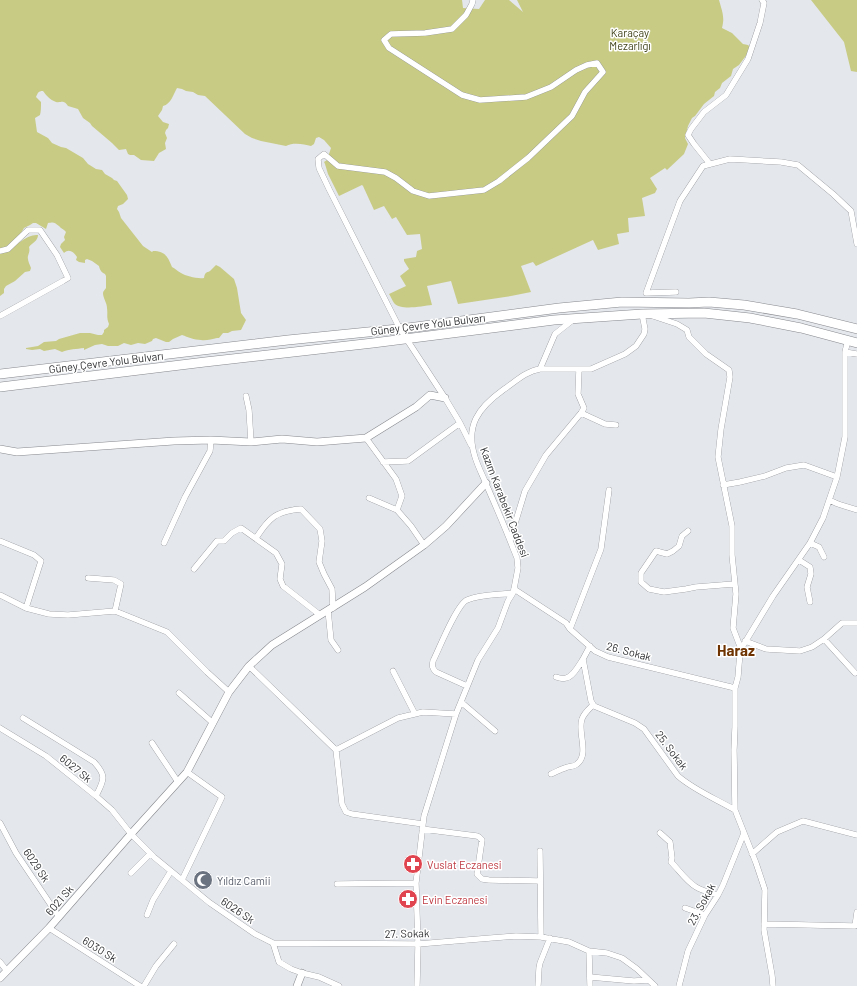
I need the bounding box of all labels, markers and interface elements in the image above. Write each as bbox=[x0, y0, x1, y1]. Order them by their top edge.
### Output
park label: Karaçay Mezarlığı bbox=[609, 26, 651, 52]
street label: Güney Çevre Yolu Bulvarı bbox=[370, 311, 486, 337]
street label: Güney Çevre Yolu Bulvarı bbox=[48, 349, 164, 375]
street label: Kazım Karabekir Caddesi bbox=[478, 445, 532, 559]
street label: 26. Sokak bbox=[605, 639, 653, 663]
district label: Haraz bbox=[717, 641, 755, 659]
street label: 25. Sokak bbox=[653, 728, 691, 773]
street label: 6027 Sk bbox=[57, 751, 95, 785]
street label: 6029 Sk bbox=[21, 846, 53, 885]
pharmacy icon: Vuslat Eczanesi bbox=[402, 853, 424, 875]
place label: Vuslat Eczanesi bbox=[427, 858, 502, 871]
mosque icon: Yıldız Camii bbox=[192, 869, 214, 891]
place label: Yıldız Camii bbox=[217, 874, 271, 887]
street label: 23. Sokak bbox=[684, 880, 718, 927]
street label: 6021 Sk bbox=[42, 882, 76, 918]
pharmacy icon: Evin Eczanesi bbox=[397, 888, 419, 910]
place label: Evin Eczanesi bbox=[422, 893, 488, 906]
street label: 6026 Sk bbox=[219, 894, 258, 926]
street label: 27. Sokak bbox=[384, 926, 430, 940]
street label: 6030 Sk bbox=[80, 933, 120, 965]

